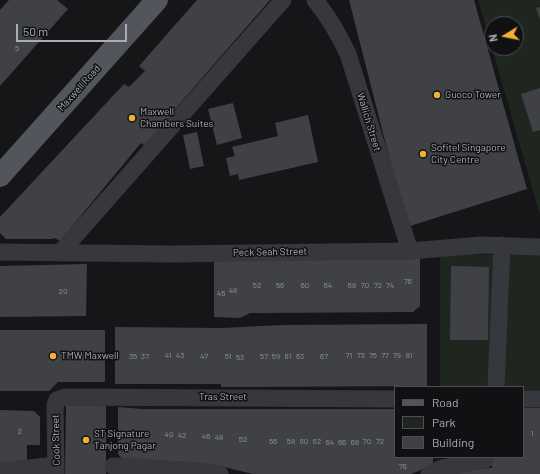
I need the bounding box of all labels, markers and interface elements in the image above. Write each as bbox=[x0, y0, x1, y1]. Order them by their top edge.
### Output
scale bar bbox=[18, 16, 129, 42]
north arrow bbox=[484, 16, 524, 56]
text: 50 m bbox=[23, 24, 48, 38]
text: N bbox=[486, 33, 500, 43]
house number: 5 bbox=[15, 43, 19, 53]
street label: Maxwell Road bbox=[55, 62, 103, 114]
place label: Guoco Tower bbox=[445, 89, 501, 101]
marker: Guoco Tower bbox=[432, 90, 442, 100]
street label: Wallich Street bbox=[354, 91, 384, 153]
place label: Maxwell Chambers Suites bbox=[140, 106, 213, 130]
marker: Maxwell Chambers Suites bbox=[127, 113, 137, 123]
place label: Sofitel Singapore City Centre bbox=[431, 142, 506, 166]
marker: Sofitel Singapore City Centre bbox=[418, 149, 428, 159]
street label: Peck Seah Street bbox=[233, 245, 307, 259]
house number: 76 bbox=[404, 276, 412, 286]
house number: 52 bbox=[253, 280, 261, 290]
house number: 56 bbox=[276, 280, 284, 290]
house number: 60 bbox=[301, 280, 309, 290]
house number: 64 bbox=[324, 280, 332, 290]
house number: 68 bbox=[348, 280, 356, 290]
house number: 70 bbox=[361, 280, 369, 290]
house number: 72 bbox=[374, 280, 382, 290]
house number: 74 bbox=[386, 280, 394, 290]
house number: 48 bbox=[229, 285, 237, 295]
house number: 20 bbox=[59, 286, 67, 296]
house number: 46 bbox=[217, 288, 225, 298]
place label: TMW Maxwell bbox=[61, 350, 119, 362]
house number: 41 bbox=[165, 350, 171, 360]
house number: 43 bbox=[176, 350, 184, 360]
house number: 71 bbox=[346, 350, 352, 360]
house number: 73 bbox=[357, 350, 365, 360]
house number: 75 bbox=[369, 350, 377, 360]
house number: 77 bbox=[381, 350, 389, 360]
house number: 79 bbox=[393, 350, 401, 360]
house number: 81 bbox=[406, 350, 412, 360]
marker: TMW Maxwell bbox=[48, 351, 58, 361]
house number: 35 bbox=[129, 351, 137, 361]
house number: 37 bbox=[141, 351, 149, 361]
house number: 47 bbox=[200, 351, 208, 361]
house number: 51 bbox=[225, 351, 231, 361]
house number: 57 bbox=[260, 351, 268, 361]
house number: 59 bbox=[272, 351, 280, 361]
house number: 61 bbox=[285, 351, 291, 361]
house number: 63 bbox=[296, 351, 304, 361]
house number: 67 bbox=[320, 351, 328, 361]
house number: 53 bbox=[236, 352, 244, 362]
legend bbox=[394, 386, 524, 458]
street label: Tras Street bbox=[199, 391, 247, 403]
text: Road bbox=[432, 395, 459, 409]
street label: Cook Street bbox=[50, 414, 62, 466]
text: Park bbox=[432, 415, 456, 429]
house number: 2 bbox=[18, 426, 22, 436]
place label: ST Signature Tanjong Pagar bbox=[94, 428, 156, 452]
house number: 1 bbox=[531, 428, 533, 438]
house number: 40 bbox=[165, 429, 173, 439]
house number: 42 bbox=[178, 430, 186, 440]
house number: 46 bbox=[202, 431, 210, 441]
house number: 48 bbox=[215, 432, 223, 442]
house number: 52 bbox=[239, 434, 247, 444]
marker: ST Signature Tanjong Pagar bbox=[81, 435, 91, 445]
text: Building bbox=[432, 435, 474, 449]
house number: 56 bbox=[269, 436, 277, 446]
house number: 58 bbox=[287, 436, 295, 446]
house number: 60 bbox=[300, 436, 308, 446]
house number: 62 bbox=[313, 436, 321, 446]
house number: 70 bbox=[363, 436, 371, 446]
house number: 72 bbox=[376, 436, 384, 446]
house number: 64 bbox=[326, 437, 334, 447]
house number: 66 bbox=[338, 437, 346, 447]
house number: 68 bbox=[351, 437, 359, 447]
house number: 76 bbox=[399, 461, 407, 471]

